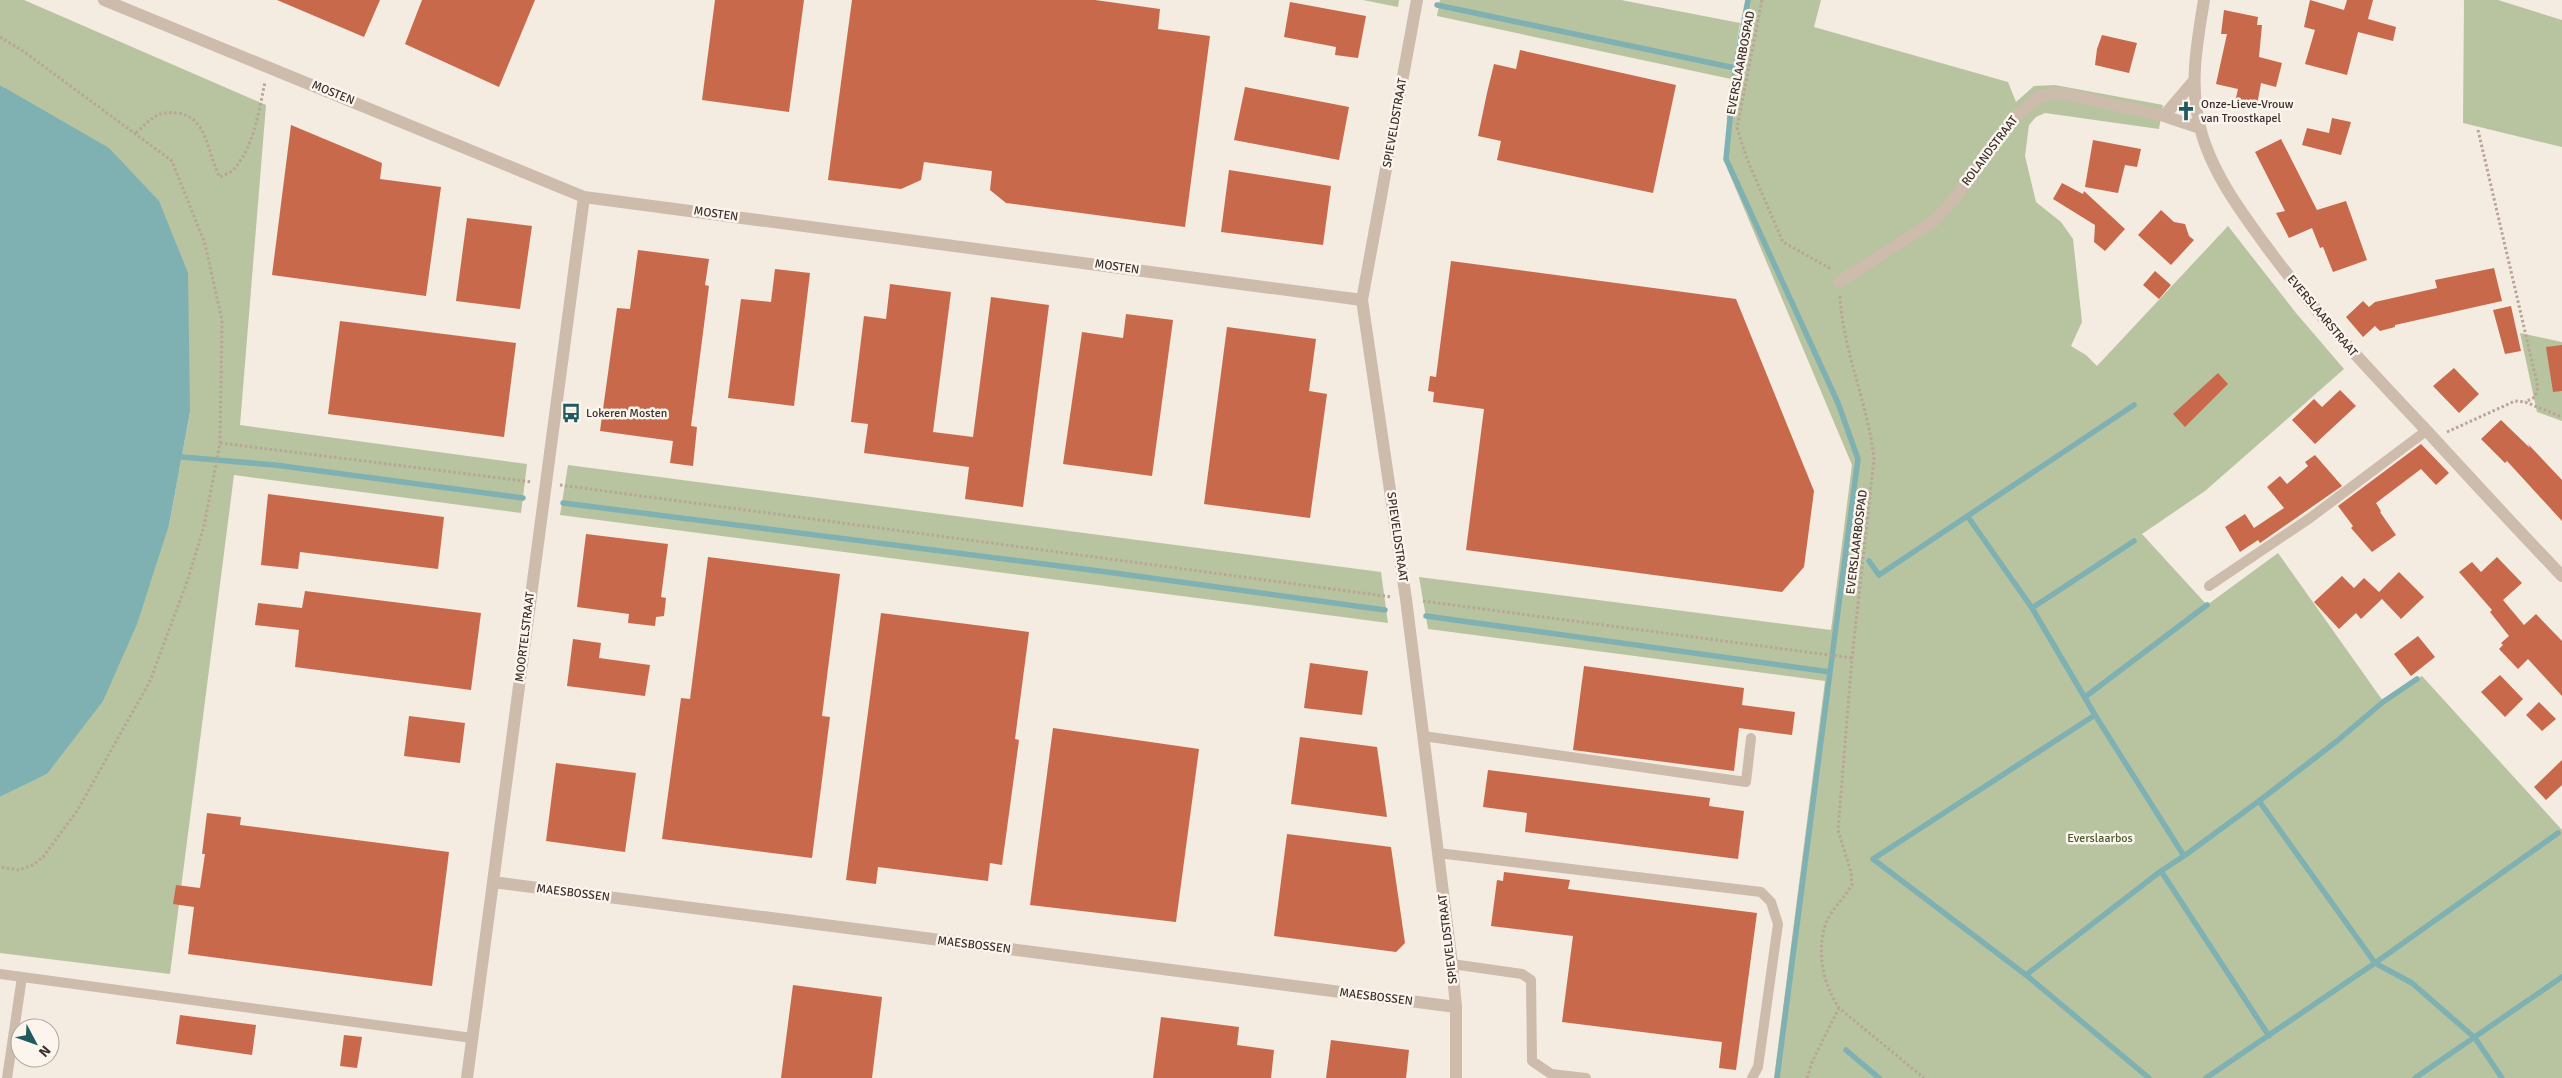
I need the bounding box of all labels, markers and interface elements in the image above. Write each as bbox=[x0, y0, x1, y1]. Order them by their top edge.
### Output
street label: EVERSLAARBOSPAD bbox=[1724, 10, 1758, 116]
street label: SPIEVELDSTRAAT bbox=[1380, 77, 1410, 169]
street label: MOSTEN bbox=[309, 78, 357, 108]
place label: Onze-Lieve-Vrouw van Troostkapel bbox=[2201, 97, 2294, 126]
church icon: Onze-Lieve-Vrouw van Troostkapel bbox=[2175, 100, 2197, 122]
street label: ROLANDSTRAAT bbox=[1959, 113, 2021, 189]
street label: MOSTEN bbox=[693, 203, 739, 225]
street label: MOSTEN bbox=[1094, 256, 1140, 278]
street label: EVERSLAARSTRAAT bbox=[2284, 272, 2360, 360]
bus stop icon: Lokeren Mosten bbox=[560, 402, 582, 424]
place label: Lokeren Mosten bbox=[586, 406, 667, 421]
street label: EVERSLAARBOSPAD bbox=[1843, 489, 1871, 595]
street label: SPIEVELDSTRAAT bbox=[1383, 491, 1411, 583]
street label: MOORTELSTRAAT bbox=[512, 591, 538, 683]
park label: Everslaarbos bbox=[2067, 831, 2133, 846]
street label: MAESBOSSEN bbox=[535, 881, 611, 905]
street label: SPIEVELDSTRAAT bbox=[1435, 893, 1461, 985]
street label: MAESBOSSEN bbox=[936, 933, 1012, 957]
street label: MAESBOSSEN bbox=[1338, 985, 1414, 1009]
north arrow bbox=[10, 1018, 60, 1068]
text: N bbox=[35, 1042, 54, 1060]

